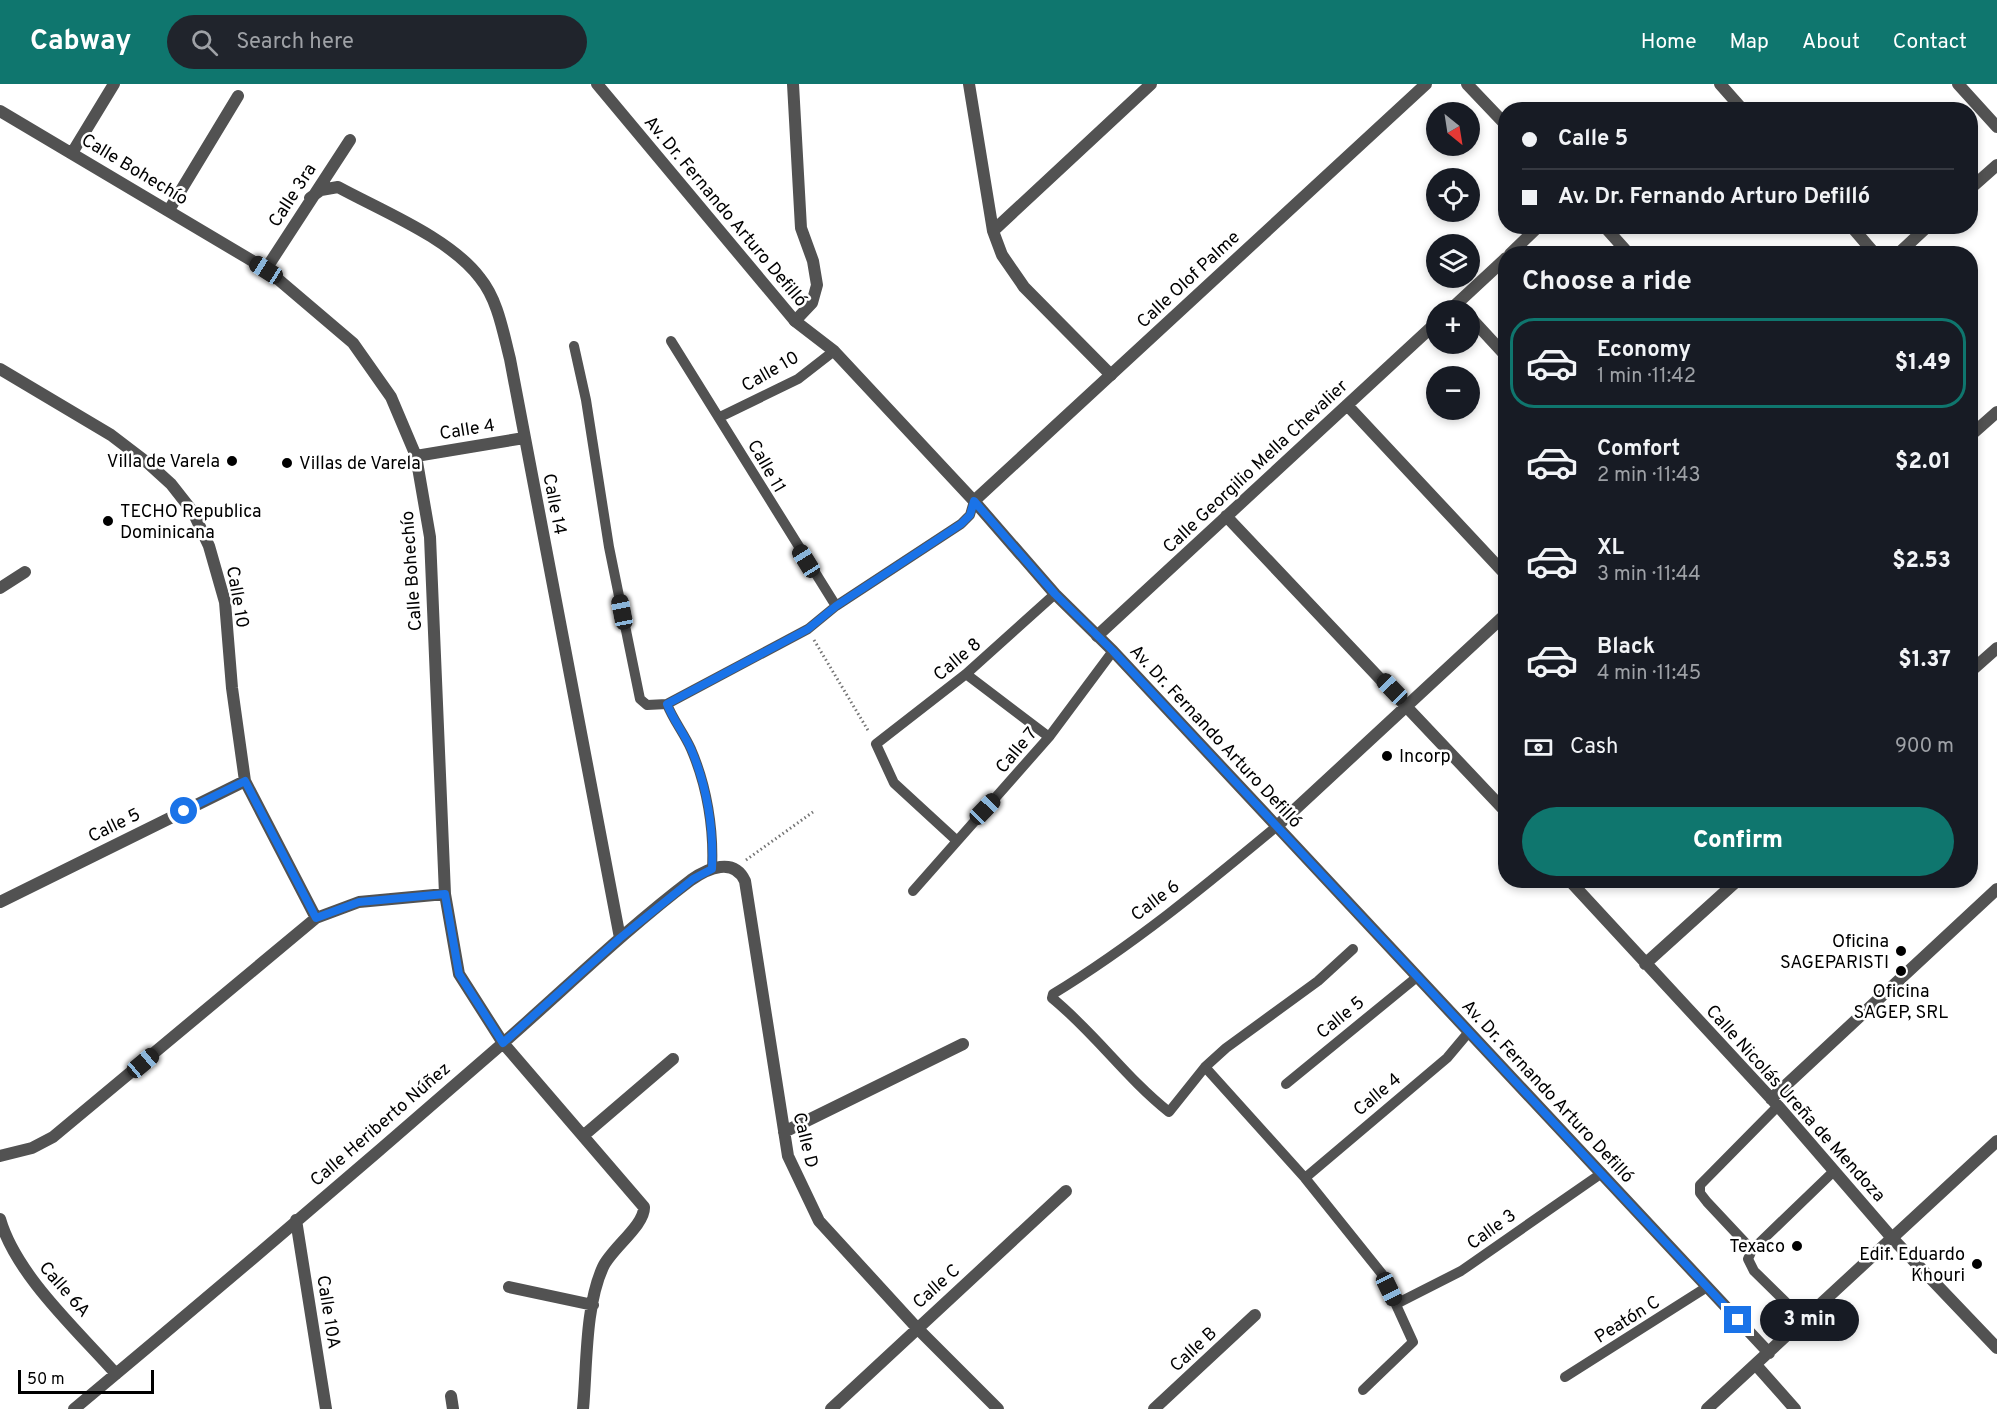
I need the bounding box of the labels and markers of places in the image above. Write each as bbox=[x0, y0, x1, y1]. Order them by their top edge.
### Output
place label: Villa de Varela bbox=[107, 451, 220, 474]
place label: Villas de Varela bbox=[299, 453, 421, 476]
marker: Villa de Varela bbox=[225, 454, 239, 468]
marker: Villas de Varela bbox=[280, 456, 294, 470]
place label: TECHO Republica Dominicana bbox=[120, 501, 261, 545]
marker: TECHO Republica Dominicana bbox=[101, 514, 115, 528]
place label: Incorp bbox=[1399, 746, 1451, 769]
marker: Incorp bbox=[1380, 749, 1394, 763]
place label: Oficina SAGEPARISTI bbox=[1780, 931, 1889, 975]
marker: Oficina SAGEPARISTI bbox=[1894, 944, 1908, 958]
marker: Oficina SAGEP, SRL bbox=[1894, 964, 1908, 978]
place label: Oficina SAGEP, SRL bbox=[1854, 981, 1948, 1025]
place label: Texaco bbox=[1729, 1236, 1785, 1259]
marker: Texaco bbox=[1790, 1239, 1804, 1253]
place label: Edif. Eduardo Khouri bbox=[1859, 1244, 1965, 1288]
marker: Edif. Eduardo Khouri bbox=[1970, 1257, 1984, 1271]

